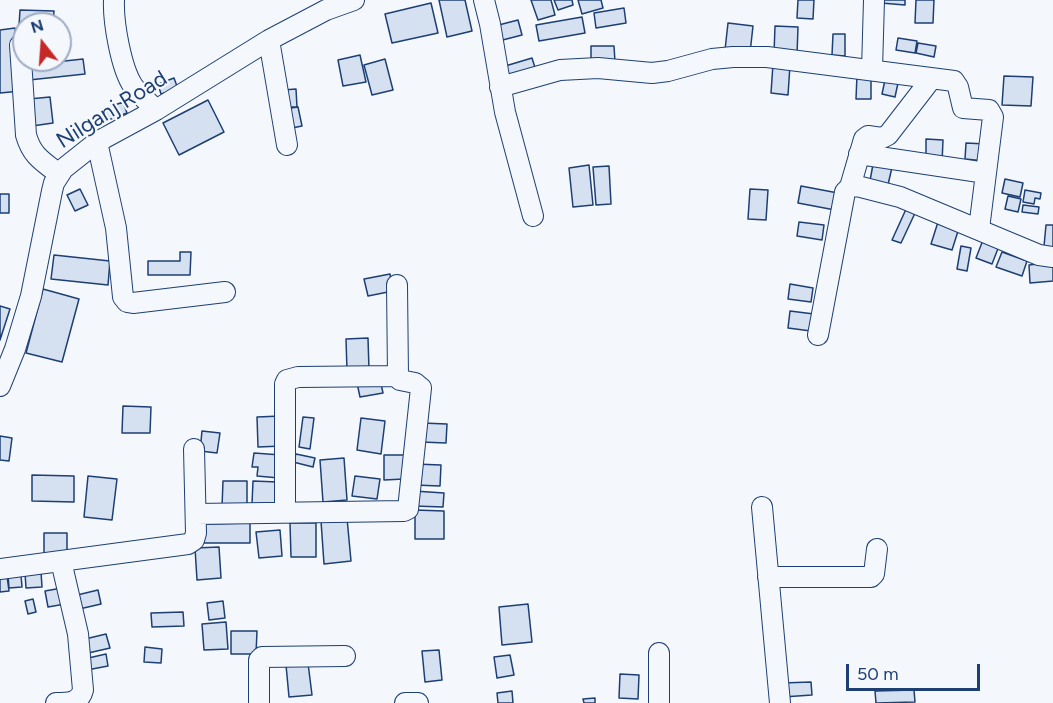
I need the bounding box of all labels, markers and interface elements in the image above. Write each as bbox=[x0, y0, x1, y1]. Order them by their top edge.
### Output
north arrow bbox=[12, 12, 72, 72]
text: N bbox=[28, 15, 46, 37]
street label: Nilganj Road bbox=[52, 66, 172, 154]
scale bar bbox=[849, 652, 982, 690]
text: 50 m bbox=[857, 663, 899, 685]

